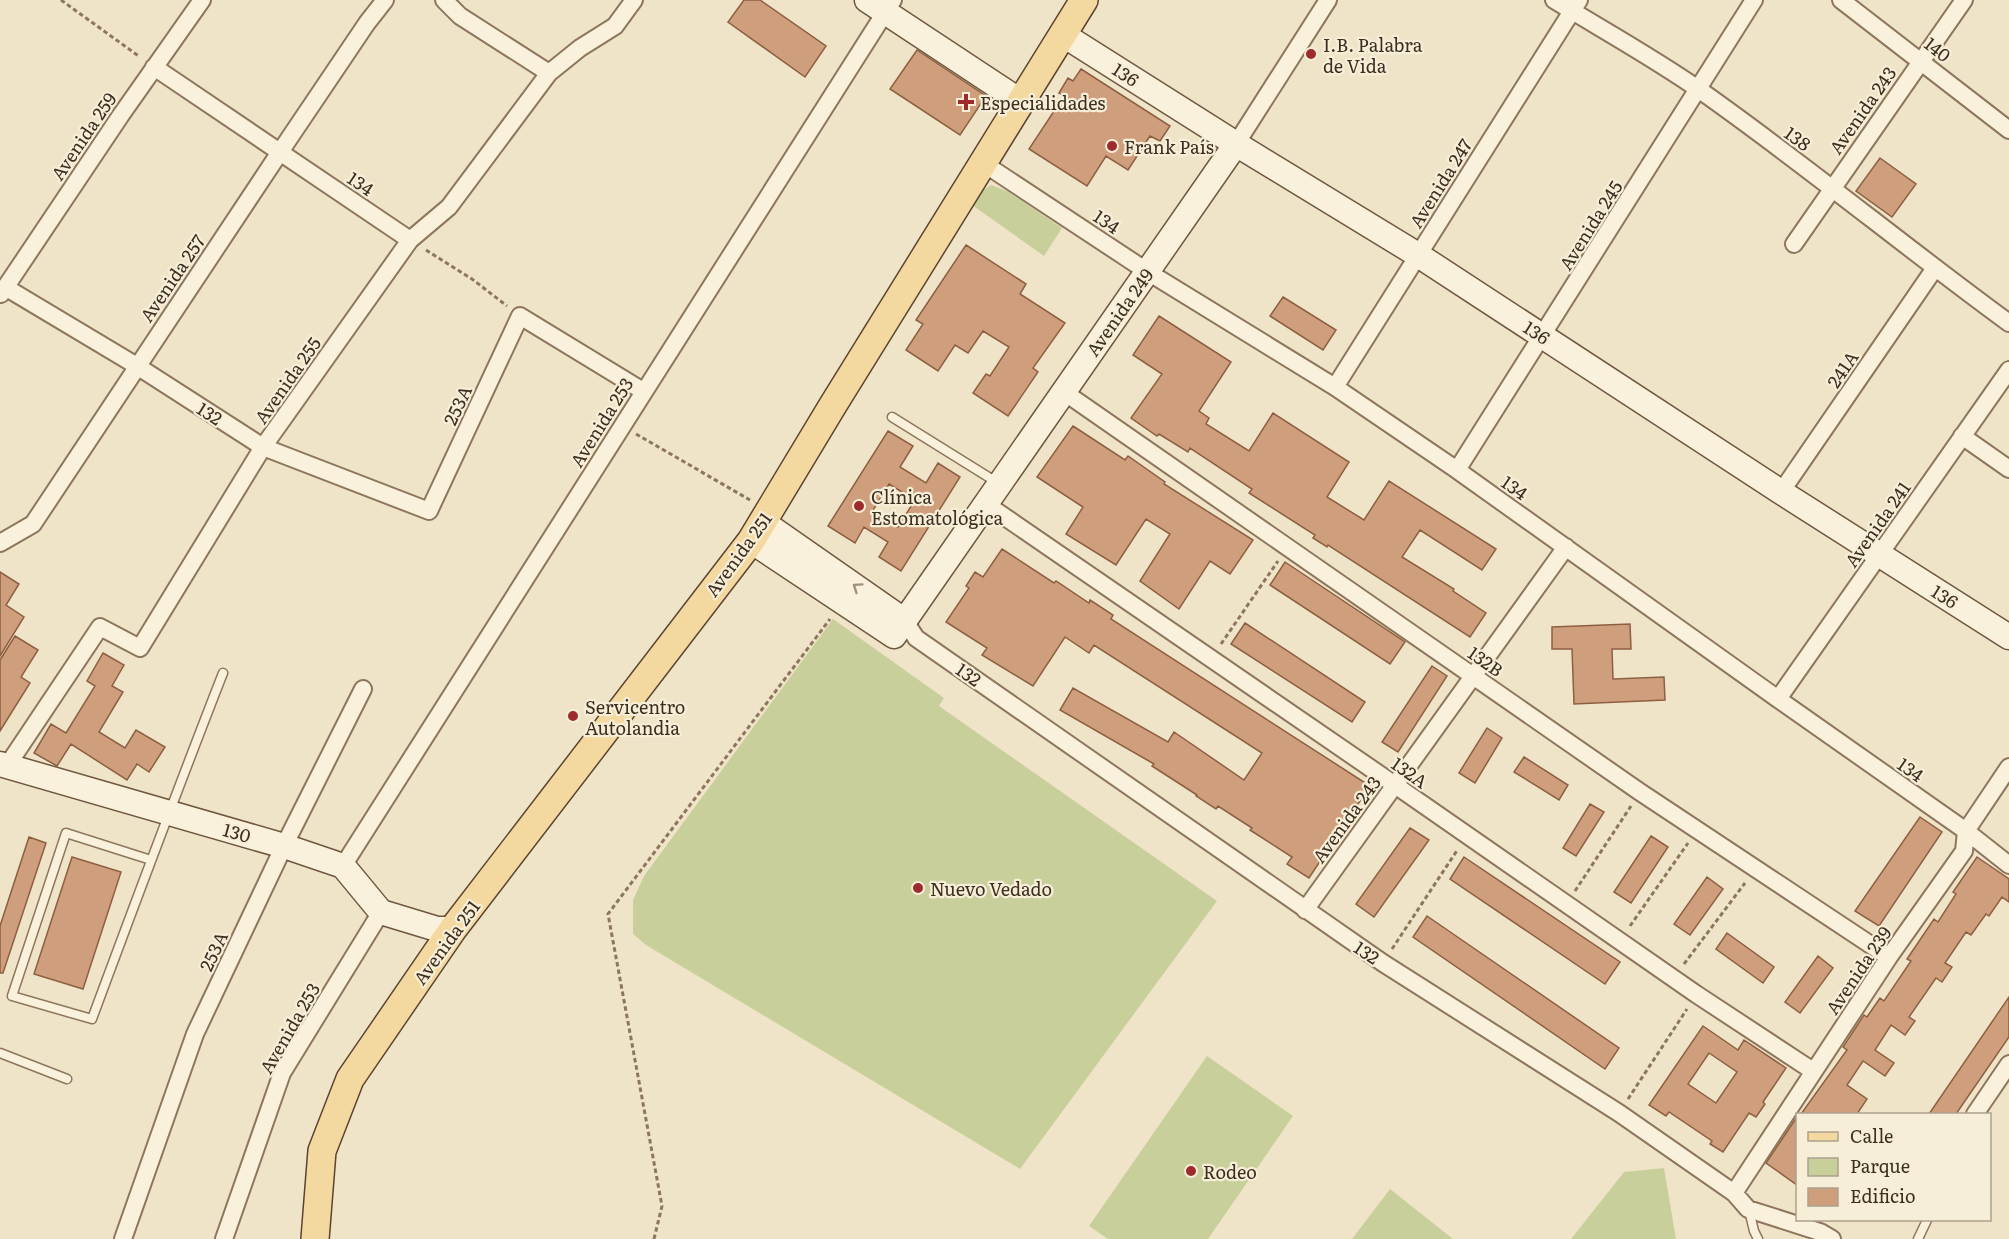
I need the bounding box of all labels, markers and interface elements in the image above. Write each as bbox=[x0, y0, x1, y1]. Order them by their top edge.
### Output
street label: 140 bbox=[1919, 30, 1957, 68]
place label: I.B. Palabra de Vida bbox=[1323, 31, 1423, 79]
marker: I.B. Palabra de Vida bbox=[1304, 47, 1318, 61]
street label: 136 bbox=[1107, 55, 1145, 93]
street label: Avenida 243 bbox=[1822, 60, 1902, 160]
street label: Avenida 259 bbox=[44, 87, 122, 185]
place label: Especialidades bbox=[980, 89, 1105, 116]
marker: Especialidades bbox=[957, 93, 975, 111]
street label: 138 bbox=[1779, 119, 1817, 157]
place label: Frank País bbox=[1124, 133, 1214, 160]
street label: Avenida 247 bbox=[1402, 133, 1478, 233]
marker: Frank País bbox=[1105, 139, 1119, 153]
street label: 134 bbox=[342, 164, 380, 202]
street label: Avenida 245 bbox=[1552, 175, 1628, 275]
street label: 134 bbox=[1088, 202, 1126, 240]
street label: Avenida 257 bbox=[133, 229, 211, 327]
street label: Avenida 249 bbox=[1079, 263, 1159, 361]
street label: 136 bbox=[1518, 313, 1556, 351]
street label: Avenida 255 bbox=[247, 331, 327, 429]
street label: 241A bbox=[1820, 345, 1864, 393]
street label: Avenida 253 bbox=[563, 372, 639, 472]
street label: 253A bbox=[436, 381, 478, 429]
street label: 132 bbox=[192, 395, 228, 431]
street label: 134 bbox=[1496, 468, 1534, 506]
street label: Avenida 241 bbox=[1837, 475, 1917, 573]
place label: Clínica Estomatológica bbox=[871, 483, 1003, 531]
marker: Clínica Estomatológica bbox=[852, 499, 866, 513]
street label: Avenida 251 bbox=[698, 506, 778, 602]
street label: 136 bbox=[1927, 577, 1964, 615]
one-way arrow bbox=[853, 583, 864, 594]
street label: 132B bbox=[1463, 639, 1509, 683]
street label: 132 bbox=[951, 656, 987, 692]
place label: Servicentro Autolandia bbox=[585, 693, 685, 741]
marker: Servicentro Autolandia bbox=[566, 709, 580, 723]
street label: 132A bbox=[1386, 750, 1434, 794]
street label: 134 bbox=[1892, 750, 1930, 788]
street label: Avenida 243 bbox=[1305, 770, 1387, 868]
street label: 130 bbox=[220, 815, 254, 849]
place label: Nuevo Vedado bbox=[930, 875, 1052, 902]
marker: Nuevo Vedado bbox=[911, 881, 925, 895]
street label: Avenida 251 bbox=[406, 894, 486, 990]
street label: Avenida 239 bbox=[1818, 920, 1898, 1020]
street label: 253A bbox=[192, 927, 234, 975]
street label: 132 bbox=[1349, 934, 1385, 970]
street label: Avenida 253 bbox=[252, 977, 326, 1079]
legend bbox=[1796, 1113, 1991, 1221]
text: Calle bbox=[1850, 1122, 1893, 1149]
text: Parque bbox=[1850, 1152, 1910, 1179]
place label: Rodeo bbox=[1203, 1158, 1257, 1185]
marker: Rodeo bbox=[1184, 1164, 1198, 1178]
text: Edificio bbox=[1850, 1182, 1916, 1209]

